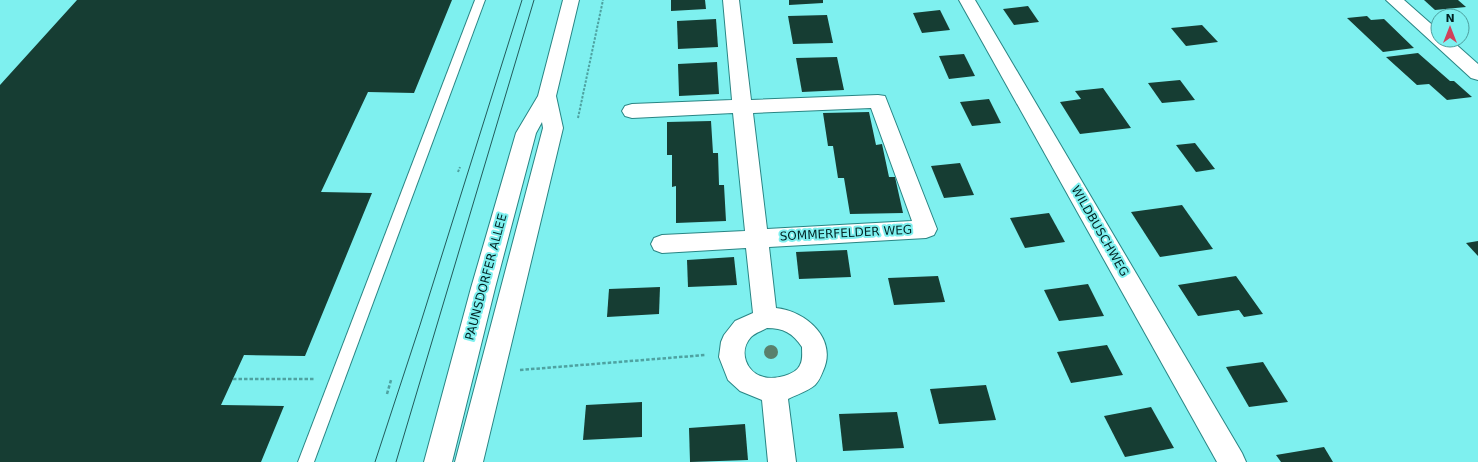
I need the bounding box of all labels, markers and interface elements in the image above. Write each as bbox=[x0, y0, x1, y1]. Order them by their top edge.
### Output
north arrow bbox=[1430, 8, 1470, 48]
text: N bbox=[1445, 12, 1455, 25]
street label: WILDBUSCHWEG bbox=[1068, 183, 1132, 279]
street label: PAUNSDORFER ALLEE bbox=[462, 212, 510, 342]
street label: SOMMERFELDER WEG bbox=[779, 223, 913, 243]

